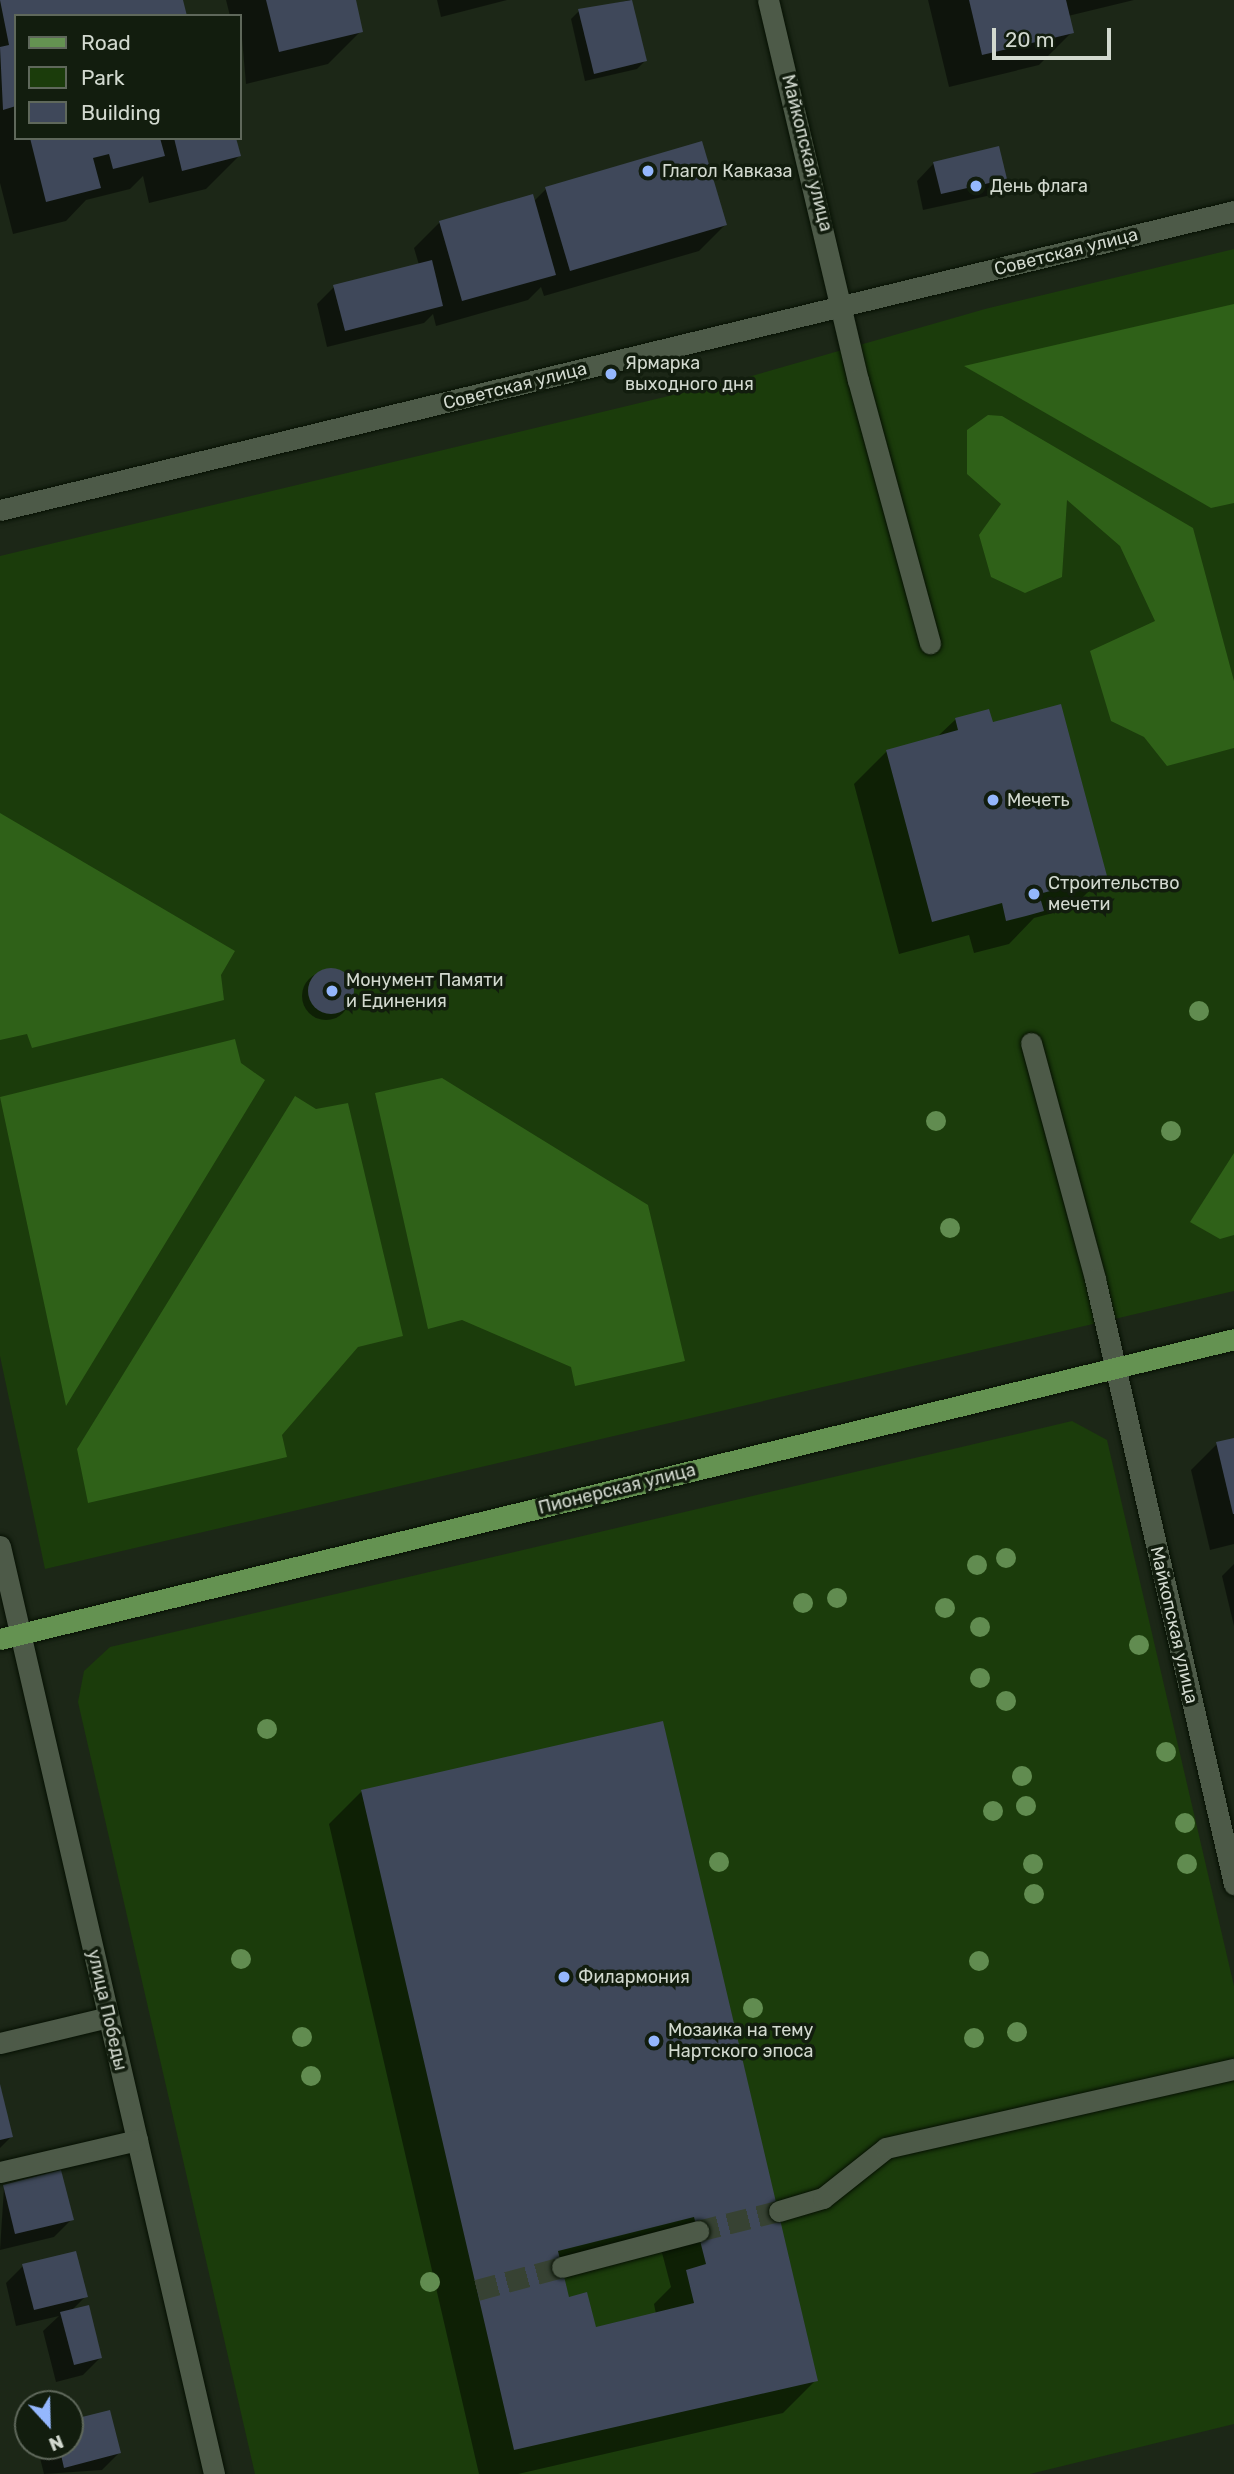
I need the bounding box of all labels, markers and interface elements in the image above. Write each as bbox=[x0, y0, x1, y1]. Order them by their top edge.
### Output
legend bbox=[14, 14, 242, 140]
scale bar bbox=[996, 14, 1115, 58]
text: 20 m bbox=[1005, 27, 1054, 52]
text: Road bbox=[81, 30, 131, 55]
text: Park bbox=[81, 65, 125, 90]
street label: Майкопская улица bbox=[777, 72, 837, 234]
text: Building bbox=[81, 100, 161, 125]
place label: Глагол Кавказа bbox=[662, 160, 792, 182]
marker: Глагол Кавказа bbox=[640, 163, 656, 179]
place label: День флага bbox=[990, 175, 1088, 197]
marker: День флага bbox=[968, 178, 984, 194]
street label: Советская улица bbox=[992, 224, 1140, 280]
place label: Ярмарка выходного дня bbox=[625, 353, 754, 396]
street label: Советская улица bbox=[441, 358, 589, 414]
marker: Ярмарка выходного дня bbox=[603, 366, 619, 382]
place label: Мечеть bbox=[1007, 789, 1070, 811]
marker: Мечеть bbox=[985, 792, 1001, 808]
place label: Строительство мечети bbox=[1048, 873, 1179, 916]
marker: Строительство мечети bbox=[1026, 886, 1042, 902]
place label: Монумент Памяти и Единения bbox=[346, 970, 503, 1012]
marker: Монумент Памяти и Единения bbox=[324, 983, 340, 999]
street label: Пионерская улица bbox=[536, 1459, 698, 1519]
street label: Майкопская улица bbox=[1145, 1544, 1203, 1706]
street label: улица Победы bbox=[83, 1947, 131, 2073]
place label: Филармония bbox=[578, 1966, 690, 1988]
marker: Филармония bbox=[556, 1969, 572, 1985]
place label: Мозаика на тему Нартского эпоса bbox=[668, 2020, 813, 2062]
marker: Мозаика на тему Нартского эпоса bbox=[646, 2033, 662, 2049]
north arrow bbox=[14, 2390, 84, 2460]
text: N bbox=[46, 2430, 67, 2456]

